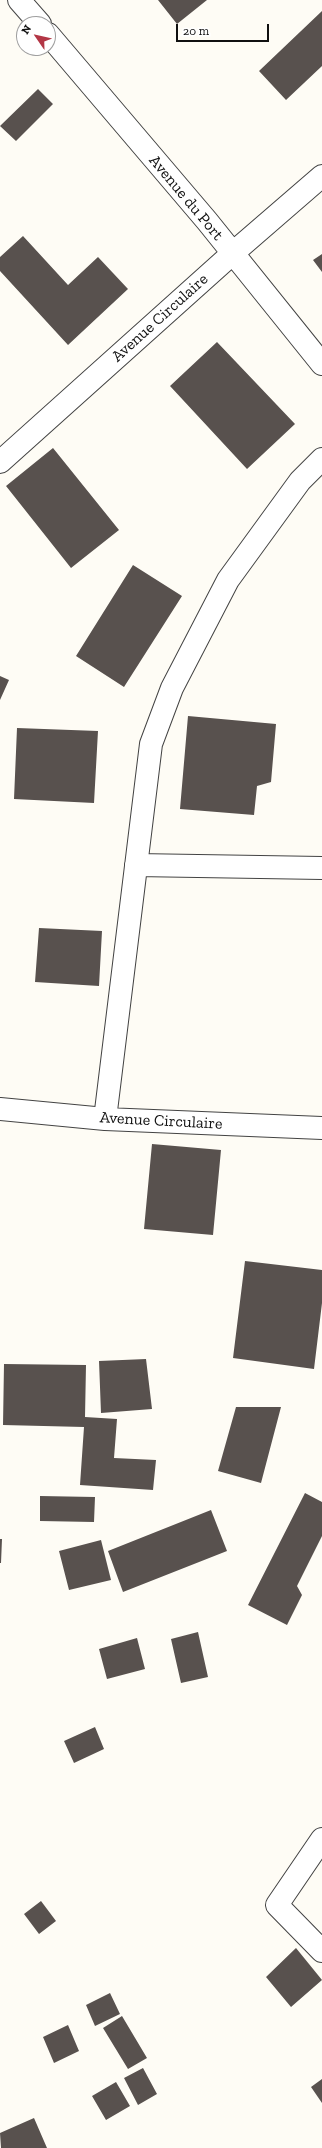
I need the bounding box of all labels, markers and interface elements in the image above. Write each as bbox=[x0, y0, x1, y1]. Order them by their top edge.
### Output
north arrow bbox=[16, 16, 56, 56]
scale bar bbox=[178, 16, 271, 42]
text: N bbox=[19, 22, 34, 37]
text: 20 m bbox=[183, 24, 209, 38]
street label: Avenue du Port bbox=[145, 151, 227, 245]
street label: Avenue Circulaire bbox=[108, 270, 212, 366]
street label: Avenue Circulaire bbox=[99, 1108, 223, 1134]

